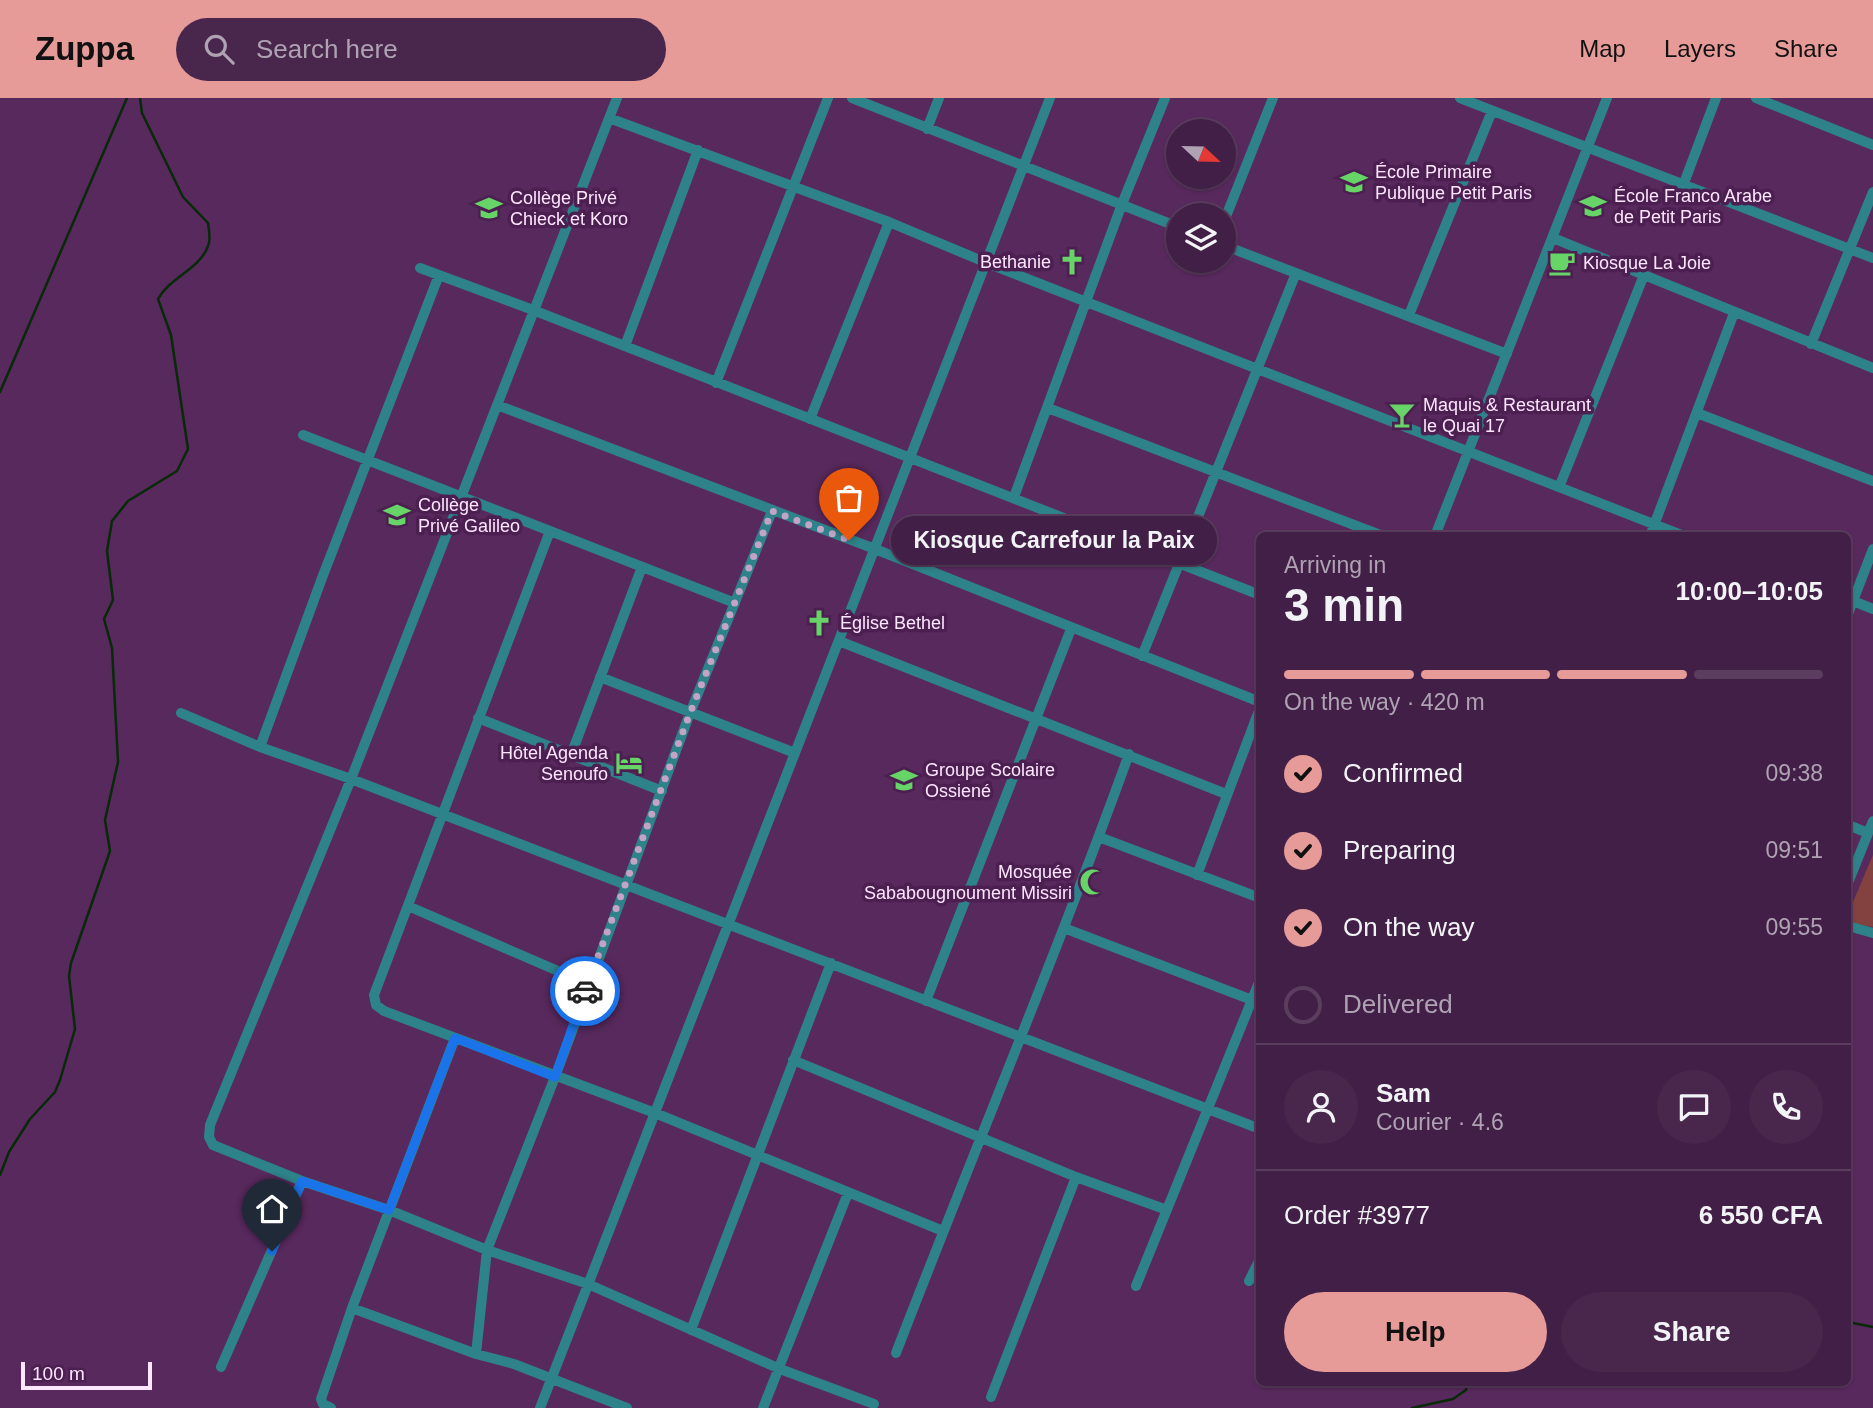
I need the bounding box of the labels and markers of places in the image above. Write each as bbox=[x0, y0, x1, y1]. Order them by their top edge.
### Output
place label: École Primaire Publique Petit Paris bbox=[1375, 162, 1532, 203]
school or university icon: École Primaire Publique Petit Paris bbox=[1339, 167, 1369, 197]
place label: École Franco Arabe de Petit Paris bbox=[1614, 186, 1772, 227]
place label: Collège Privé Chieck et Koro bbox=[510, 188, 628, 229]
school or university icon: École Franco Arabe de Petit Paris bbox=[1578, 191, 1608, 221]
school or university icon: Collège Privé Chieck et Koro bbox=[474, 193, 504, 223]
church icon: Bethanie bbox=[1057, 247, 1087, 277]
cafe icon: Kiosque La Joie bbox=[1547, 248, 1577, 278]
place label: Bethanie bbox=[980, 252, 1051, 272]
place label: Kiosque La Joie bbox=[1583, 253, 1711, 273]
place label: Maquis & Restaurant le Quai 17 bbox=[1423, 395, 1591, 436]
bar icon: Maquis & Restaurant le Quai 17 bbox=[1387, 400, 1417, 430]
pin bbox=[819, 468, 879, 540]
place label: Collège Privé Galileo bbox=[418, 495, 520, 536]
school or university icon: Collège Privé Galileo bbox=[382, 500, 412, 530]
callout: Kiosque Carrefour la Paix bbox=[891, 516, 1216, 564]
church icon: Église Bethel bbox=[804, 608, 834, 638]
place label: Église Bethel bbox=[840, 613, 945, 633]
place label: Hôtel Agenda Senoufo bbox=[500, 743, 609, 784]
hotel icon: Hôtel Agenda Senoufo bbox=[614, 748, 644, 778]
place label: Groupe Scolaire Ossiené bbox=[925, 760, 1055, 801]
school or university icon: Groupe Scolaire Ossiené bbox=[889, 765, 919, 795]
place label: Mosquée Sababougnoument Missiri bbox=[864, 862, 1072, 903]
mosque icon: Mosquée Sababougnoument Missiri bbox=[1078, 867, 1108, 897]
pin bbox=[242, 1179, 302, 1251]

